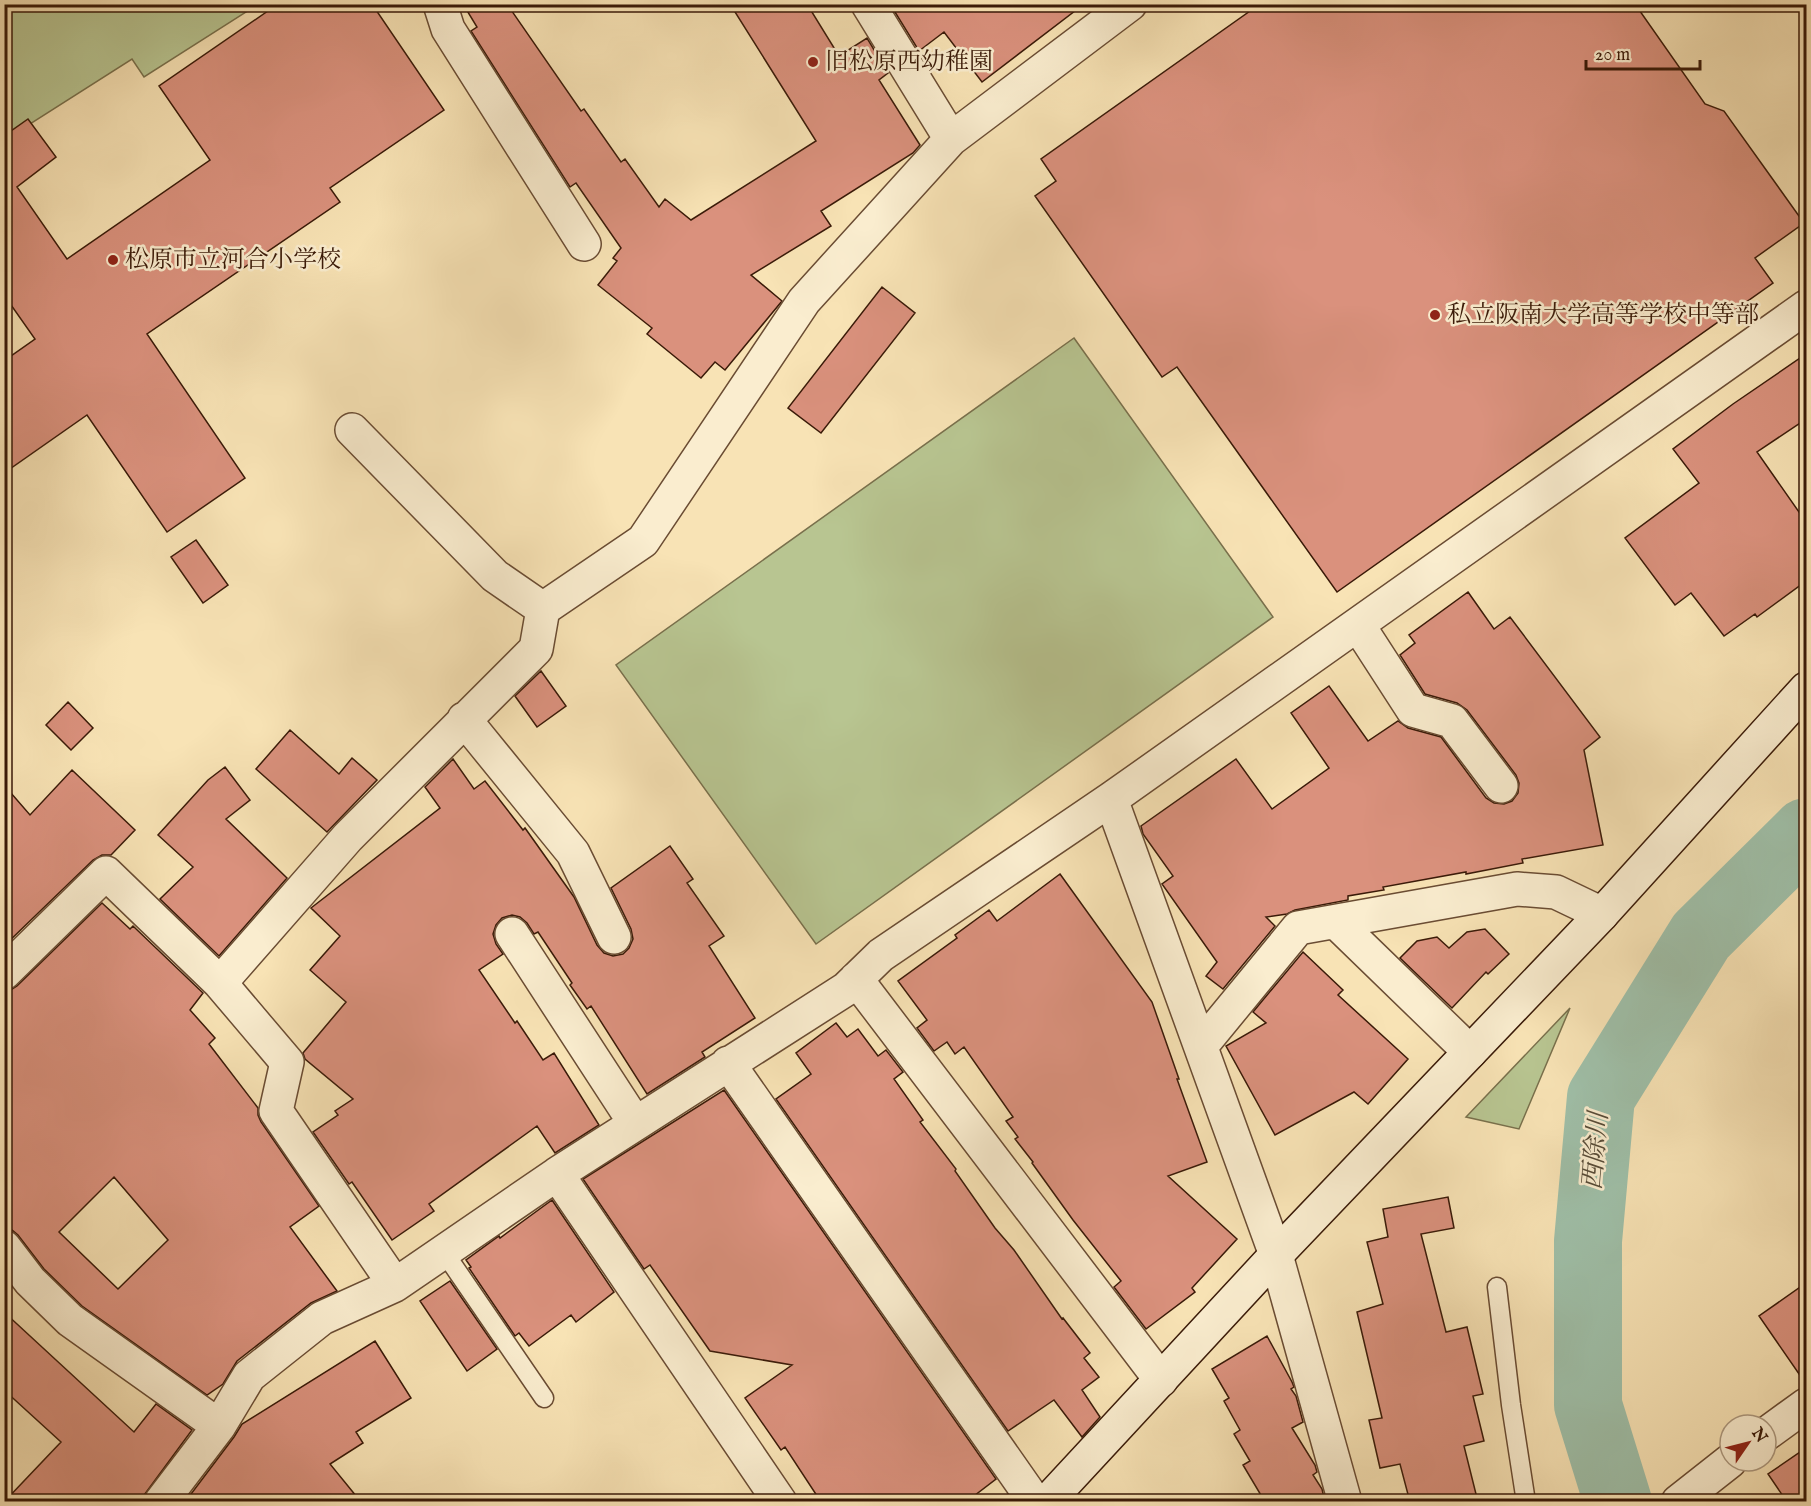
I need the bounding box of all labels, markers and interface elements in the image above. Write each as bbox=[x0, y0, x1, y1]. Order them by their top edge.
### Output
scale bar bbox=[1586, 33, 1700, 71]
text: 20 m bbox=[1595, 44, 1630, 67]
place label: 旧松原西幼稚園 bbox=[825, 47, 993, 78]
marker: 旧松原西幼稚園 bbox=[806, 55, 820, 69]
place label: 松原市立河合小学校 bbox=[125, 245, 341, 276]
marker: 松原市立河合小学校 bbox=[106, 253, 120, 267]
place label: 私立阪南大学高等学校中等部 bbox=[1447, 300, 1759, 331]
marker: 私立阪南大学高等学校中等部 bbox=[1428, 308, 1442, 322]
water label: 西除川 bbox=[1576, 1108, 1616, 1191]
north arrow bbox=[1718, 1413, 1778, 1473]
text: N bbox=[1746, 1423, 1771, 1447]

